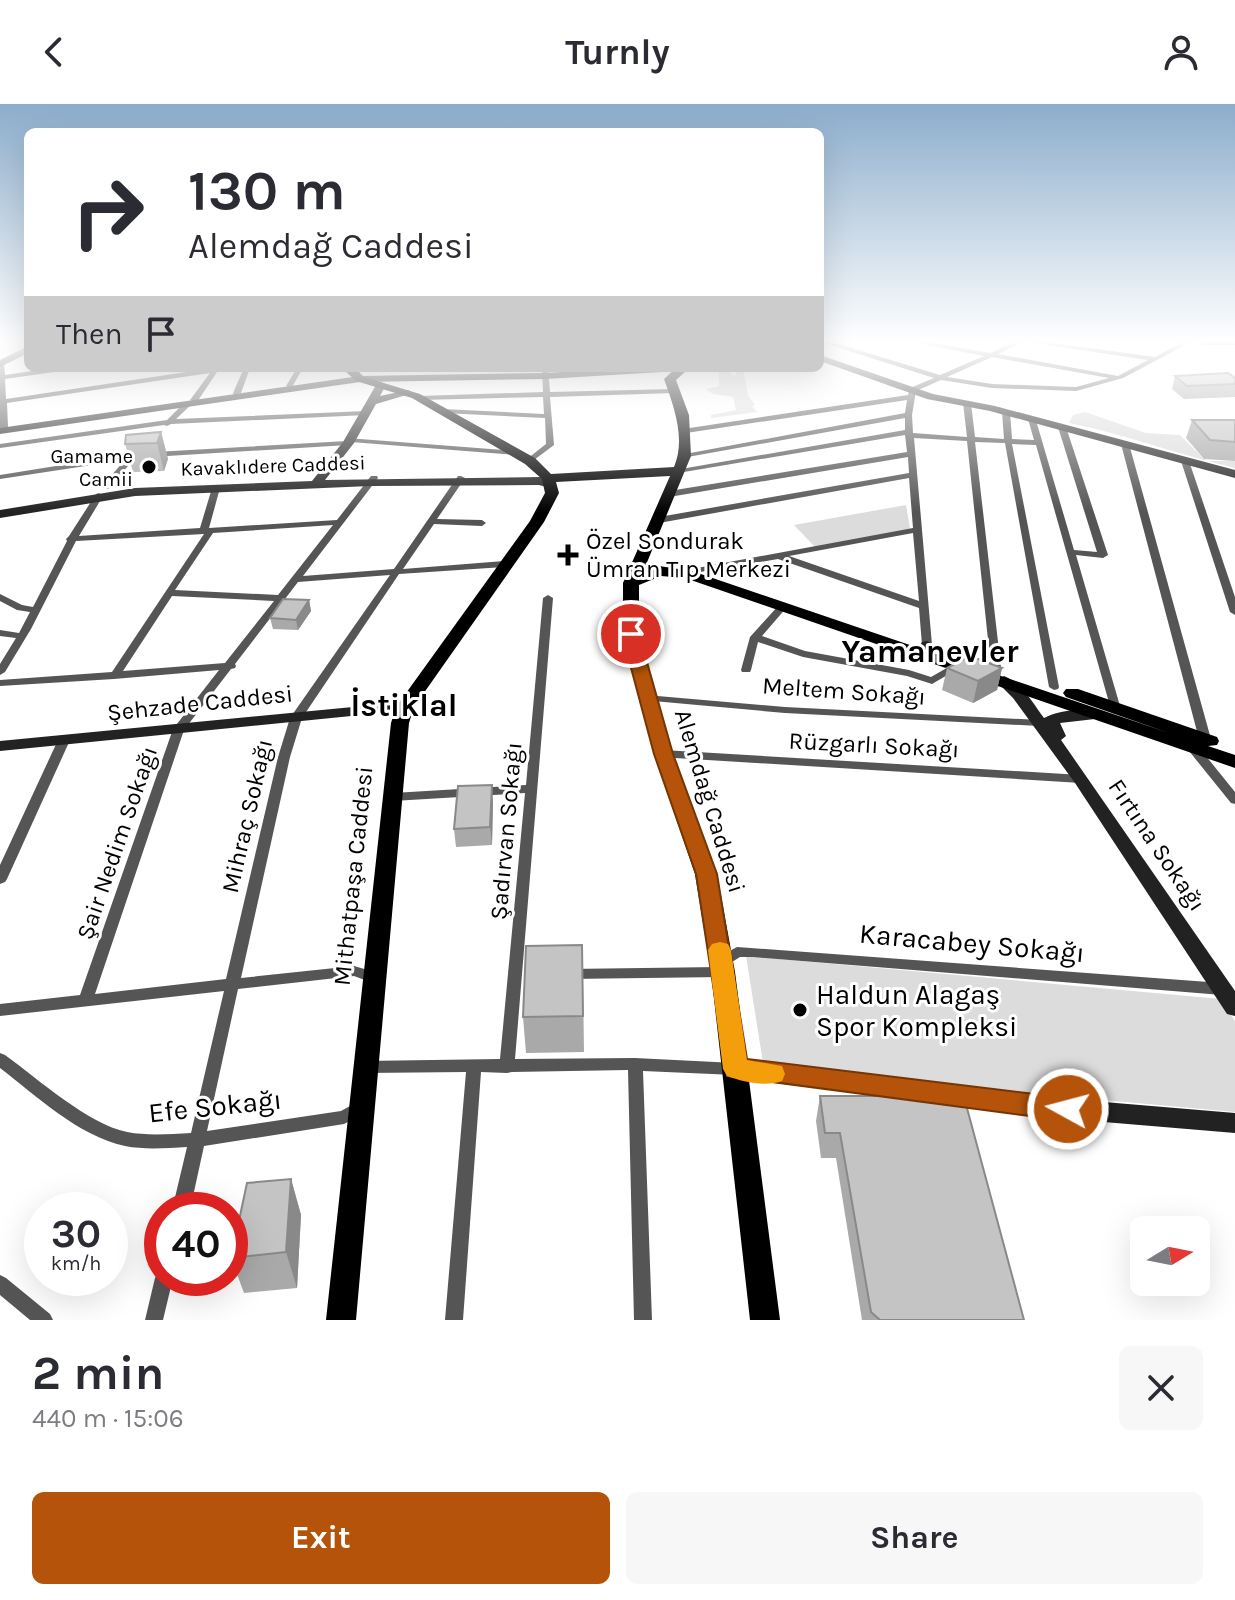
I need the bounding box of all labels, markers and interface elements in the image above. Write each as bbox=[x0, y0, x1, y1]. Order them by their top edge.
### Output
icon: back bbox=[32, 30, 76, 74]
icon: person bbox=[1159, 30, 1203, 74]
text: Turnly bbox=[565, 31, 670, 73]
text: 130 m bbox=[188, 158, 346, 223]
icon: right bbox=[56, 160, 160, 264]
text: Alemdağ Caddesi bbox=[188, 225, 474, 267]
icon: arrive bbox=[139, 312, 183, 356]
text: Then bbox=[56, 316, 123, 352]
place label: Gamame Camii bbox=[50, 445, 133, 491]
street label: Kavaklıdere Caddesi bbox=[180, 451, 366, 481]
marker: Gamame Camii bbox=[140, 458, 158, 476]
place label: Özel Sondurak Ümran Tıp Merkezi bbox=[586, 527, 791, 583]
marker: Özel Sondurak Ümran Tıp Merkezi bbox=[557, 544, 579, 566]
pin bbox=[597, 600, 665, 668]
icon: arrive bbox=[609, 612, 653, 656]
district label: Yamanevler bbox=[841, 633, 1019, 670]
street label: Meltem Sokağı bbox=[761, 671, 927, 711]
street label: Şehzade Caddesi bbox=[106, 679, 294, 727]
district label: İstiklal bbox=[351, 687, 457, 724]
street label: Alemdağ Caddesi bbox=[669, 706, 751, 896]
street label: Rüzgarlı Sokağı bbox=[788, 727, 960, 763]
street label: Mihraç Sokağı bbox=[216, 736, 278, 896]
street label: Şadırvan Sokağı bbox=[484, 741, 528, 921]
street label: Şair Nedim Sokağı bbox=[71, 743, 163, 943]
street label: Mithatpaşa Caddesi bbox=[328, 765, 378, 987]
street label: Fırtına Sokağı bbox=[1103, 774, 1211, 916]
street label: Karacabey Sokağı bbox=[858, 917, 1086, 969]
place label: Haldun Alagaş Spor Kompleksi bbox=[816, 978, 1017, 1043]
marker: Haldun Alagaş Spor Kompleksi bbox=[791, 1001, 809, 1019]
position arrow bbox=[1026, 1067, 1110, 1151]
street label: Efe Sokağı bbox=[147, 1083, 283, 1129]
speed limit sign: 40 bbox=[144, 1192, 248, 1296]
text: 30 bbox=[51, 1210, 101, 1257]
north arrow bbox=[1130, 1216, 1210, 1296]
map controls bbox=[1130, 1216, 1210, 1296]
text: km/h bbox=[51, 1252, 101, 1275]
text: 2 min bbox=[32, 1345, 164, 1401]
button: close bbox=[1119, 1346, 1203, 1430]
text: 440 m · 15:06 bbox=[32, 1403, 184, 1434]
button: Exit bbox=[32, 1492, 610, 1584]
button: Share bbox=[626, 1492, 1203, 1584]

